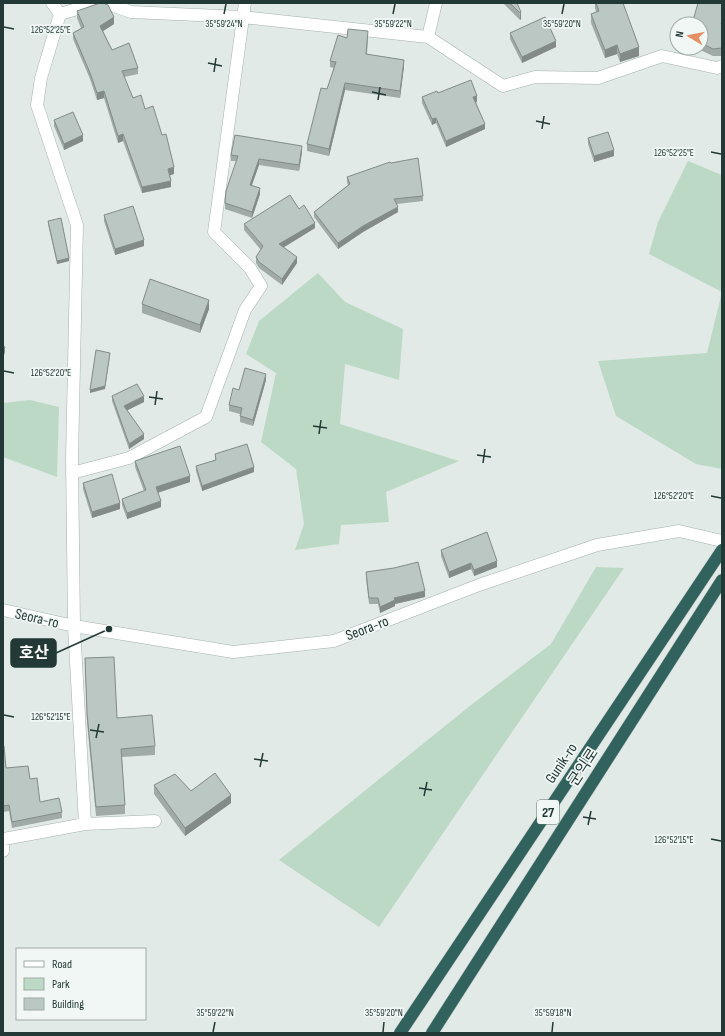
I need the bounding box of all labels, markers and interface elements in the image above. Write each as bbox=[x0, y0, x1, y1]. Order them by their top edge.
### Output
north arrow bbox=[669, 16, 709, 56]
text: 35°59'24"N bbox=[205, 18, 243, 30]
text: 35°59'22"N bbox=[374, 18, 412, 30]
text: 35°59'20"N bbox=[543, 18, 581, 30]
text: 126°52'25"E bbox=[31, 24, 71, 36]
text: N bbox=[673, 30, 687, 38]
text: 126°52'25"E bbox=[654, 147, 694, 159]
text: 126°52'20"E bbox=[31, 367, 71, 379]
text: 126°52'20"E bbox=[654, 490, 694, 502]
street label: Seora-ro bbox=[13, 604, 61, 633]
street label: Seora-ro bbox=[343, 612, 391, 645]
callout: 호산 bbox=[11, 639, 56, 667]
text: 호산 bbox=[19, 644, 49, 663]
text: 126°52'15"E bbox=[31, 711, 71, 723]
street label: Gunik-ro bbox=[541, 740, 582, 787]
street label: 군익로 bbox=[564, 745, 603, 790]
road number: 27 bbox=[537, 800, 559, 824]
text: 126°52'15"E bbox=[654, 834, 694, 846]
legend bbox=[16, 948, 146, 1020]
text: Road bbox=[52, 957, 72, 972]
text: Park bbox=[52, 977, 70, 992]
text: Building bbox=[52, 997, 84, 1012]
text: 35°59'22"N bbox=[196, 1007, 234, 1019]
text: 35°59'20"N bbox=[365, 1007, 403, 1019]
text: 35°59'18"N bbox=[534, 1007, 572, 1019]

